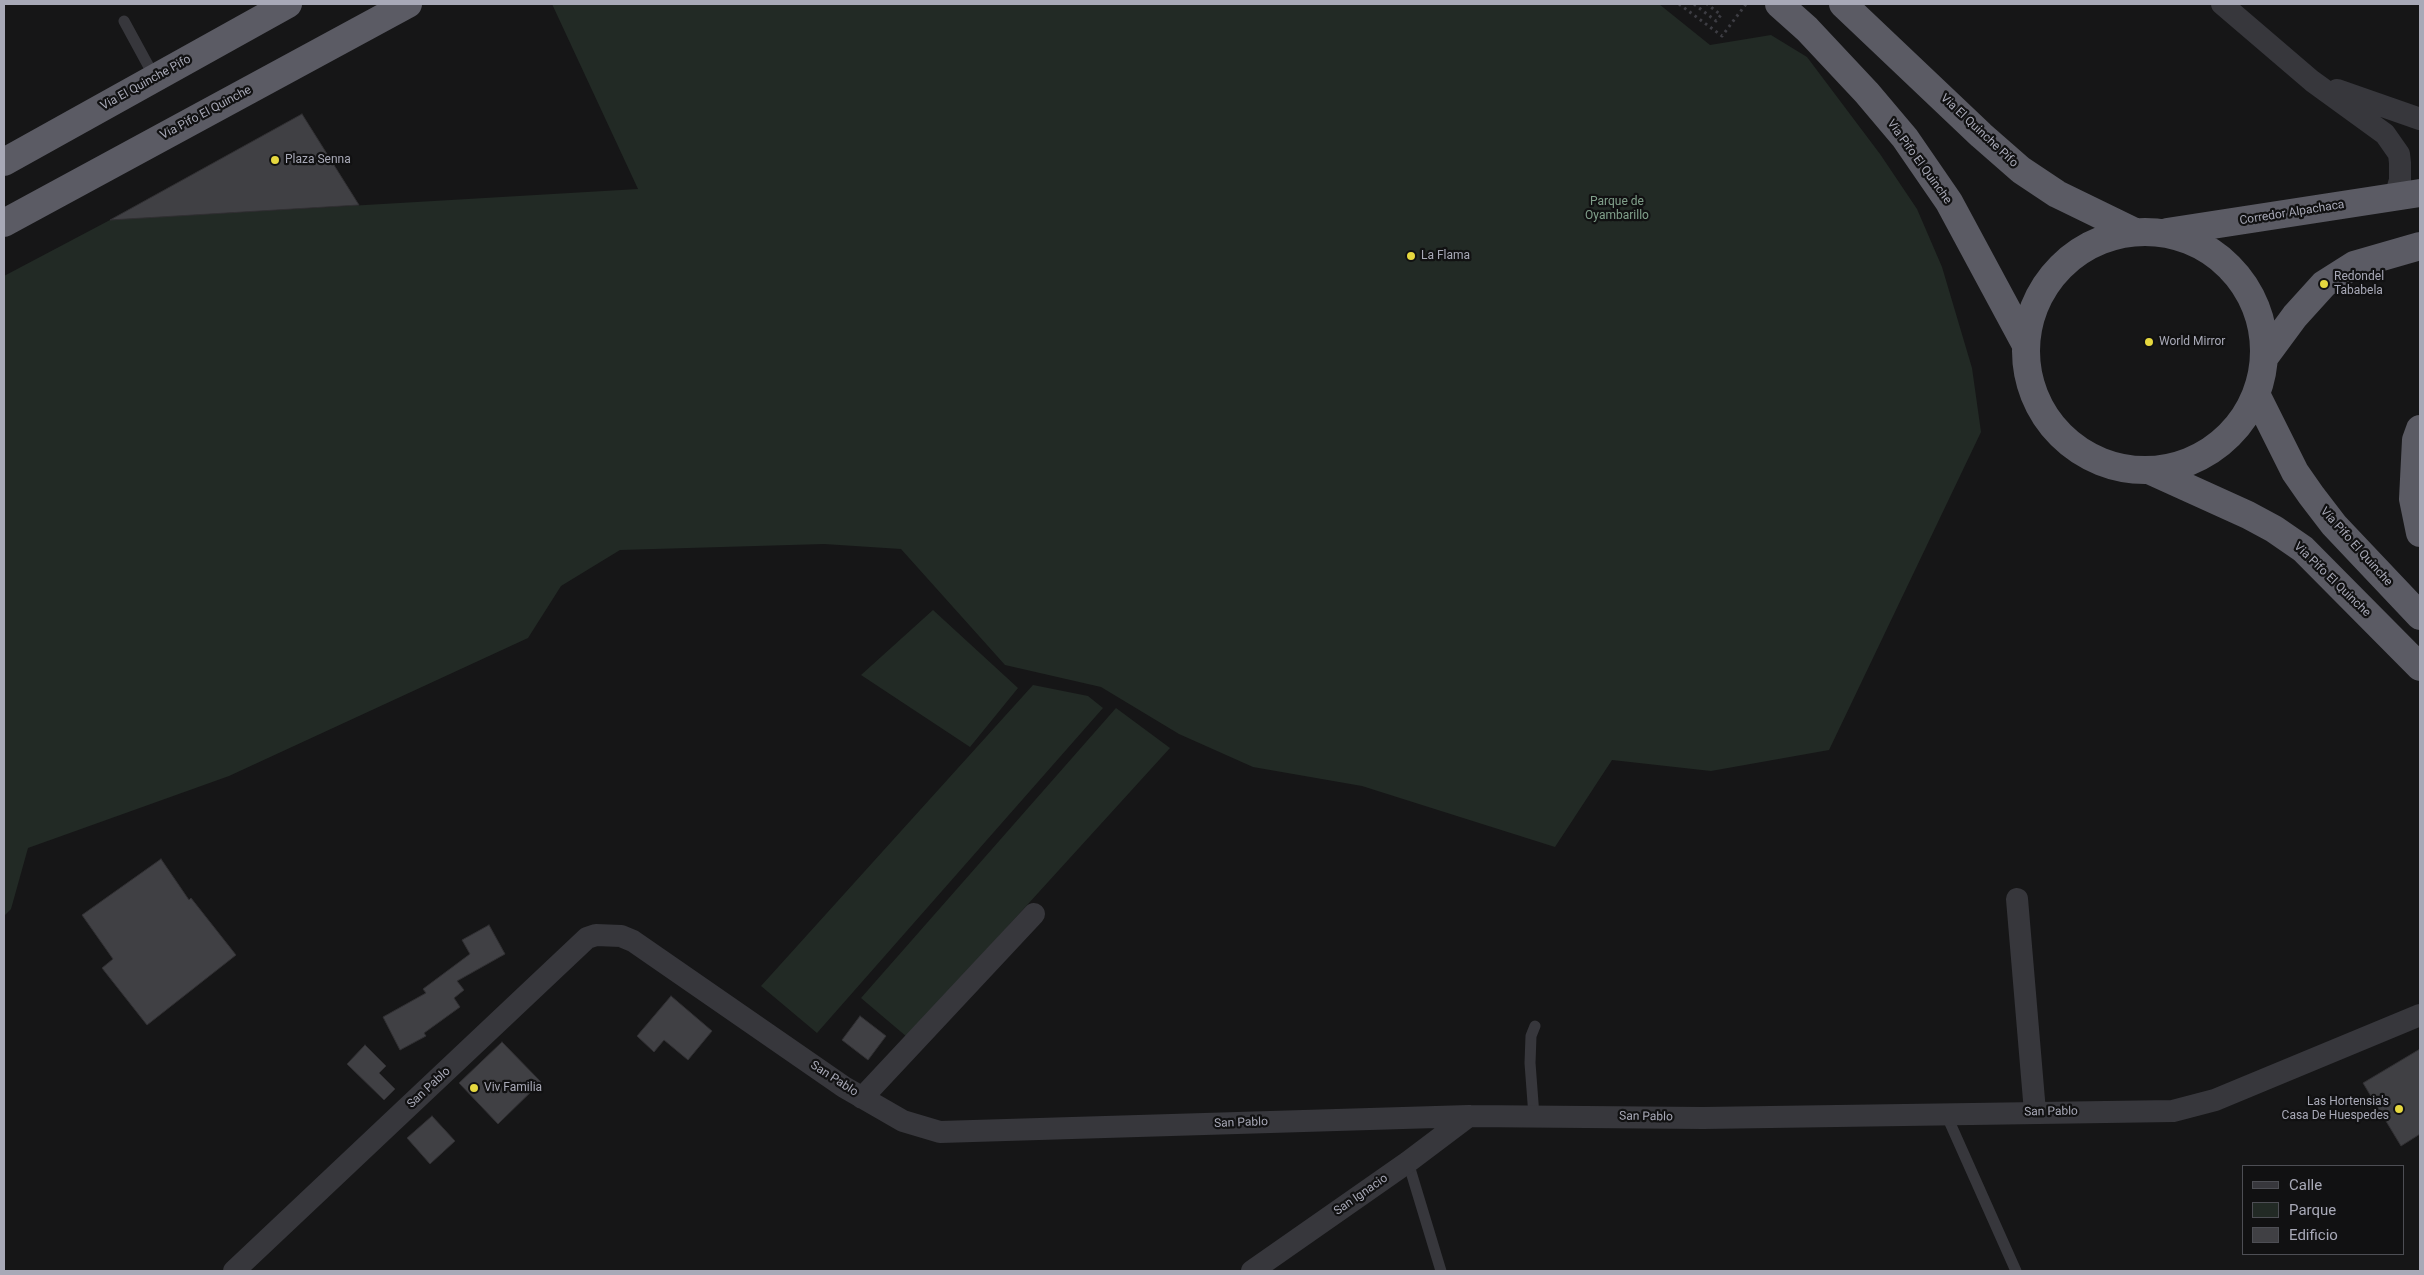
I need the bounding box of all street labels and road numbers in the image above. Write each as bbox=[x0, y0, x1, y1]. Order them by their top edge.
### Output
street label: Via El Quinche Pifo bbox=[98, 52, 194, 114]
street label: Via Pifo El Quinche bbox=[158, 83, 254, 143]
street label: Via El Quinche Pifo bbox=[1937, 91, 2021, 171]
street label: Via Pifo El Quinche bbox=[1884, 117, 1954, 207]
street label: Corredor Alpachaca bbox=[2239, 198, 2345, 228]
street label: Vía Pifo El Quinche bbox=[2317, 505, 2395, 589]
street label: Via Pifo El Quinche bbox=[2291, 540, 2373, 620]
street label: San Pablo bbox=[808, 1058, 860, 1100]
street label: San Pablo bbox=[404, 1064, 454, 1112]
street label: San Pablo bbox=[2024, 1104, 2078, 1120]
street label: San Pablo bbox=[1619, 1109, 1673, 1125]
street label: San Pablo bbox=[1214, 1115, 1268, 1131]
street label: San Ignacio bbox=[1331, 1171, 1391, 1219]

